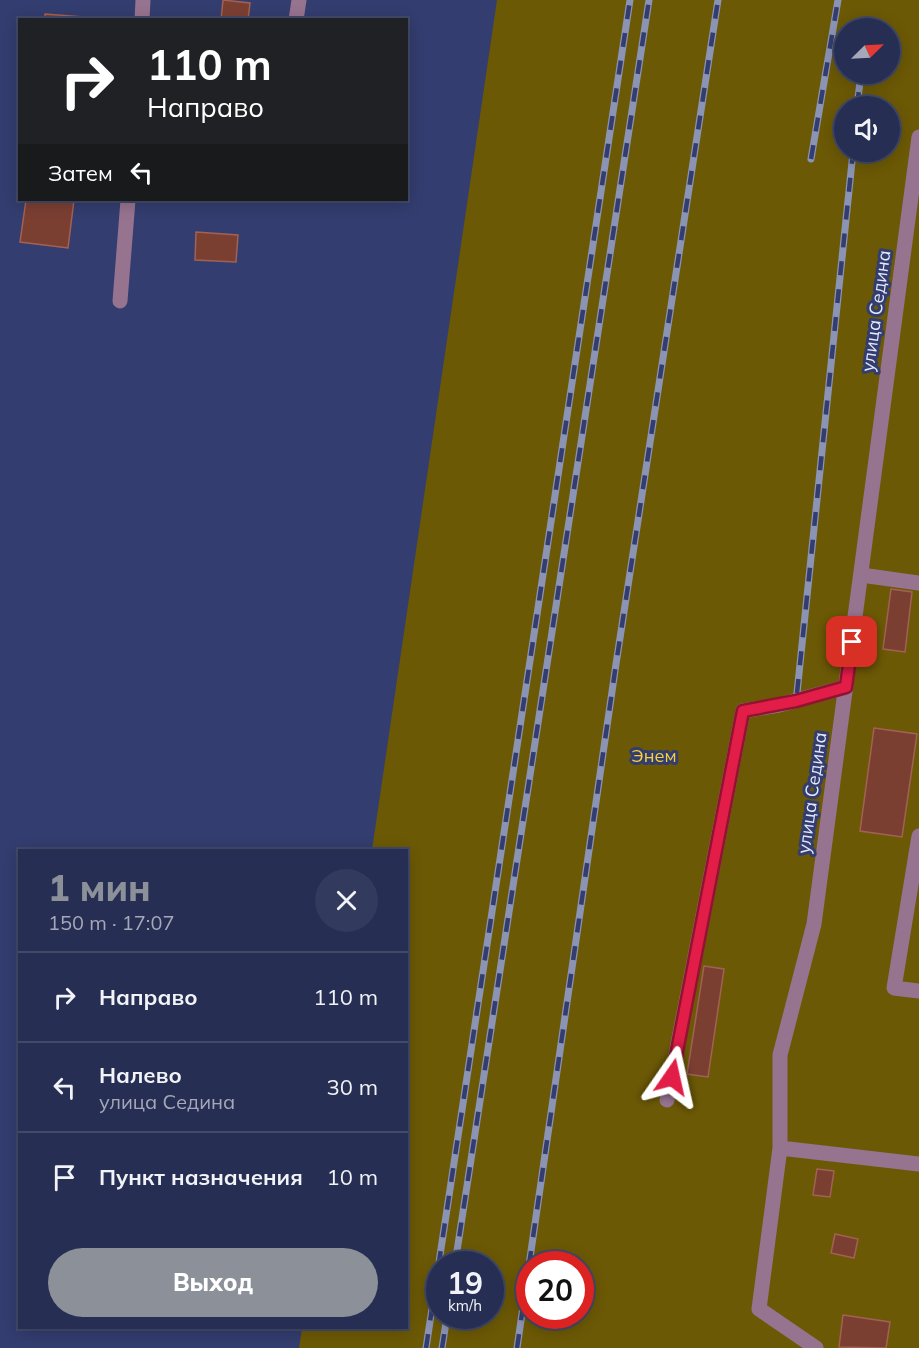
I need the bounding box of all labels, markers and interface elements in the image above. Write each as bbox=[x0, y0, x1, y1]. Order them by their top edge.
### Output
north arrow bbox=[834, 18, 900, 84]
map controls bbox=[834, 18, 900, 162]
text: 110 m bbox=[147, 38, 272, 91]
icon: right bbox=[48, 42, 126, 120]
text: Направо bbox=[147, 90, 264, 124]
button: sound bbox=[834, 96, 900, 162]
icon: left bbox=[125, 156, 158, 189]
text: Затем bbox=[48, 159, 113, 187]
street label: улица Седина bbox=[856, 249, 895, 373]
pin bbox=[826, 616, 877, 667]
icon: arrive bbox=[835, 625, 868, 658]
street label: улица Седина bbox=[792, 731, 831, 855]
park label: Энем bbox=[631, 744, 677, 767]
text: 1 мин bbox=[48, 865, 151, 910]
button: close bbox=[315, 869, 378, 932]
text: 150 m · 17:07 bbox=[48, 910, 174, 935]
icon: right bbox=[48, 981, 81, 1014]
text: Направо bbox=[99, 983, 197, 1011]
text: 110 m bbox=[313, 983, 378, 1011]
position arrow bbox=[640, 1045, 704, 1109]
text: Налево bbox=[99, 1061, 182, 1089]
icon: left bbox=[48, 1071, 81, 1104]
text: 30 m bbox=[327, 1073, 378, 1101]
text: улица Седина bbox=[99, 1089, 235, 1114]
icon: arrive bbox=[48, 1161, 81, 1194]
text: Пункт назначения bbox=[99, 1163, 303, 1191]
text: 10 m bbox=[327, 1163, 378, 1191]
button: Выход bbox=[48, 1248, 378, 1317]
speed limit sign: 20 bbox=[516, 1251, 594, 1329]
text: 19 bbox=[447, 1264, 483, 1302]
text: km/h bbox=[448, 1296, 482, 1315]

